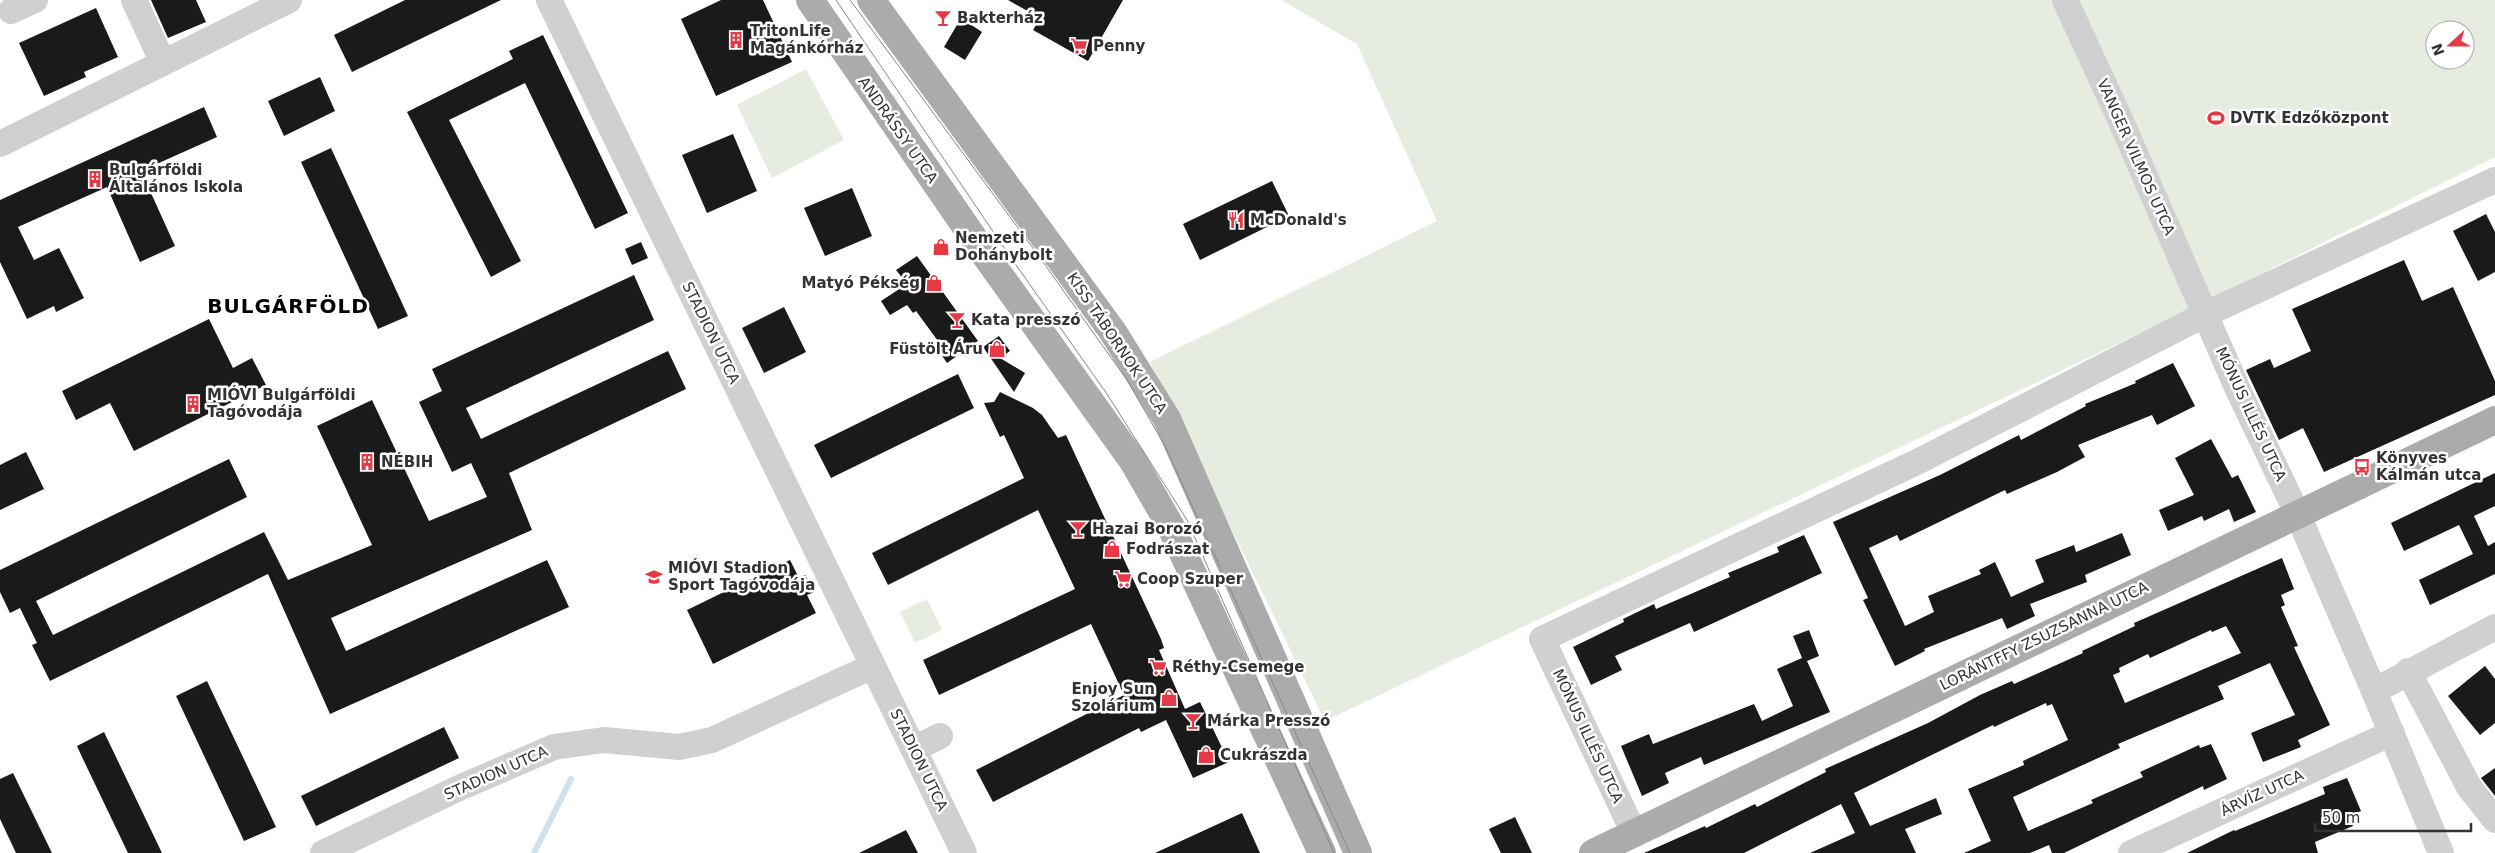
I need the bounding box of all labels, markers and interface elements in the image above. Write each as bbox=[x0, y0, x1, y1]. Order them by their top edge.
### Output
bar icon: Bakterház bbox=[933, 8, 953, 28]
place label: Bakterház bbox=[957, 9, 1043, 27]
north arrow bbox=[2425, 20, 2475, 70]
place label: TritonLife Magánkórház bbox=[750, 22, 864, 57]
building icon: TritonLife Magánkórház bbox=[726, 30, 746, 50]
supermarket icon: Penny bbox=[1069, 36, 1089, 56]
place label: Penny bbox=[1093, 37, 1146, 55]
text: N bbox=[2428, 41, 2447, 58]
street label: ANDRÁSSY UTCA bbox=[854, 73, 943, 187]
street label: VANGER VILMOS UTCA bbox=[2093, 76, 2179, 239]
sports icon: DVTK Edzőközpont bbox=[2206, 108, 2226, 128]
place label: DVTK Edzőközpont bbox=[2230, 109, 2389, 127]
place label: Bulgárföldi Általános Iskola bbox=[109, 161, 243, 196]
building icon: Bulgárföldi Általános Iskola bbox=[85, 169, 105, 189]
restaurant icon: McDonald's bbox=[1226, 210, 1246, 230]
place label: McDonald's bbox=[1250, 211, 1347, 229]
place label: Nemzeti Dohánybolt bbox=[955, 229, 1052, 264]
shop icon: Nemzeti Dohánybolt bbox=[931, 237, 951, 257]
street label: KISS TÁBORNOK UTCA bbox=[1063, 269, 1172, 418]
shop icon: Matyó Pékség bbox=[924, 273, 944, 293]
place label: Matyó Pékség bbox=[801, 274, 920, 292]
street label: STADION UTCA bbox=[678, 279, 744, 388]
district label: BULGÁRFÖLD bbox=[207, 294, 369, 318]
bar icon: Kata presszó bbox=[947, 310, 967, 330]
place label: Kata presszó bbox=[971, 311, 1080, 329]
place label: Füstölt Áru bbox=[889, 339, 983, 358]
shop icon: Füstölt Áru bbox=[987, 339, 1007, 359]
street label: MÓNUS ILLÉS UTCA bbox=[2212, 344, 2291, 485]
place label: MIÓVI Bulgárföldi Tagóvodája bbox=[207, 385, 356, 421]
building icon: MIÓVI Bulgárföldi Tagóvodája bbox=[183, 394, 203, 414]
place label: Könyves Kálmán utca bbox=[2376, 449, 2481, 484]
building icon: NÉBIH bbox=[357, 452, 377, 472]
place label: NÉBIH bbox=[381, 452, 433, 471]
bus stop icon: Könyves Kálmán utca bbox=[2352, 457, 2372, 477]
bar icon: Hazai Borozó bbox=[1068, 519, 1088, 539]
place label: Hazai Borozó bbox=[1092, 520, 1202, 538]
shop icon: Fodrászat bbox=[1102, 539, 1122, 559]
place label: Fodrászat bbox=[1126, 540, 1209, 558]
place label: MIÓVI Stadion Sport Tagóvodája bbox=[668, 558, 815, 594]
school or university icon: MIÓVI Stadion Sport Tagóvodája bbox=[644, 567, 664, 587]
supermarket icon: Coop Szuper bbox=[1113, 569, 1133, 589]
place label: Coop Szuper bbox=[1137, 570, 1244, 588]
street label: LORÁNTFFY ZSUZSANNA UTCA bbox=[1936, 576, 2152, 694]
supermarket icon: Réthy-Csemege bbox=[1148, 657, 1168, 677]
place label: Réthy-Csemege bbox=[1172, 658, 1304, 676]
street label: MÓNUS ILLÉS UTCA bbox=[1549, 666, 1628, 807]
place label: Enjoy Sun Szolárium bbox=[1071, 680, 1155, 715]
shop icon: Enjoy Sun Szolárium bbox=[1159, 688, 1179, 708]
street label: STADION UTCA bbox=[886, 706, 952, 815]
bar icon: Márka Presszó bbox=[1183, 711, 1203, 731]
place label: Márka Presszó bbox=[1207, 712, 1330, 730]
street label: STADION UTCA bbox=[441, 742, 551, 804]
shop icon: Cukrászda bbox=[1196, 745, 1216, 765]
place label: Cukrászda bbox=[1220, 746, 1308, 764]
street label: ÁRVÍZ UTCA bbox=[2217, 765, 2307, 820]
scale bar bbox=[2315, 800, 2471, 832]
text: 50 m bbox=[2322, 809, 2360, 827]

